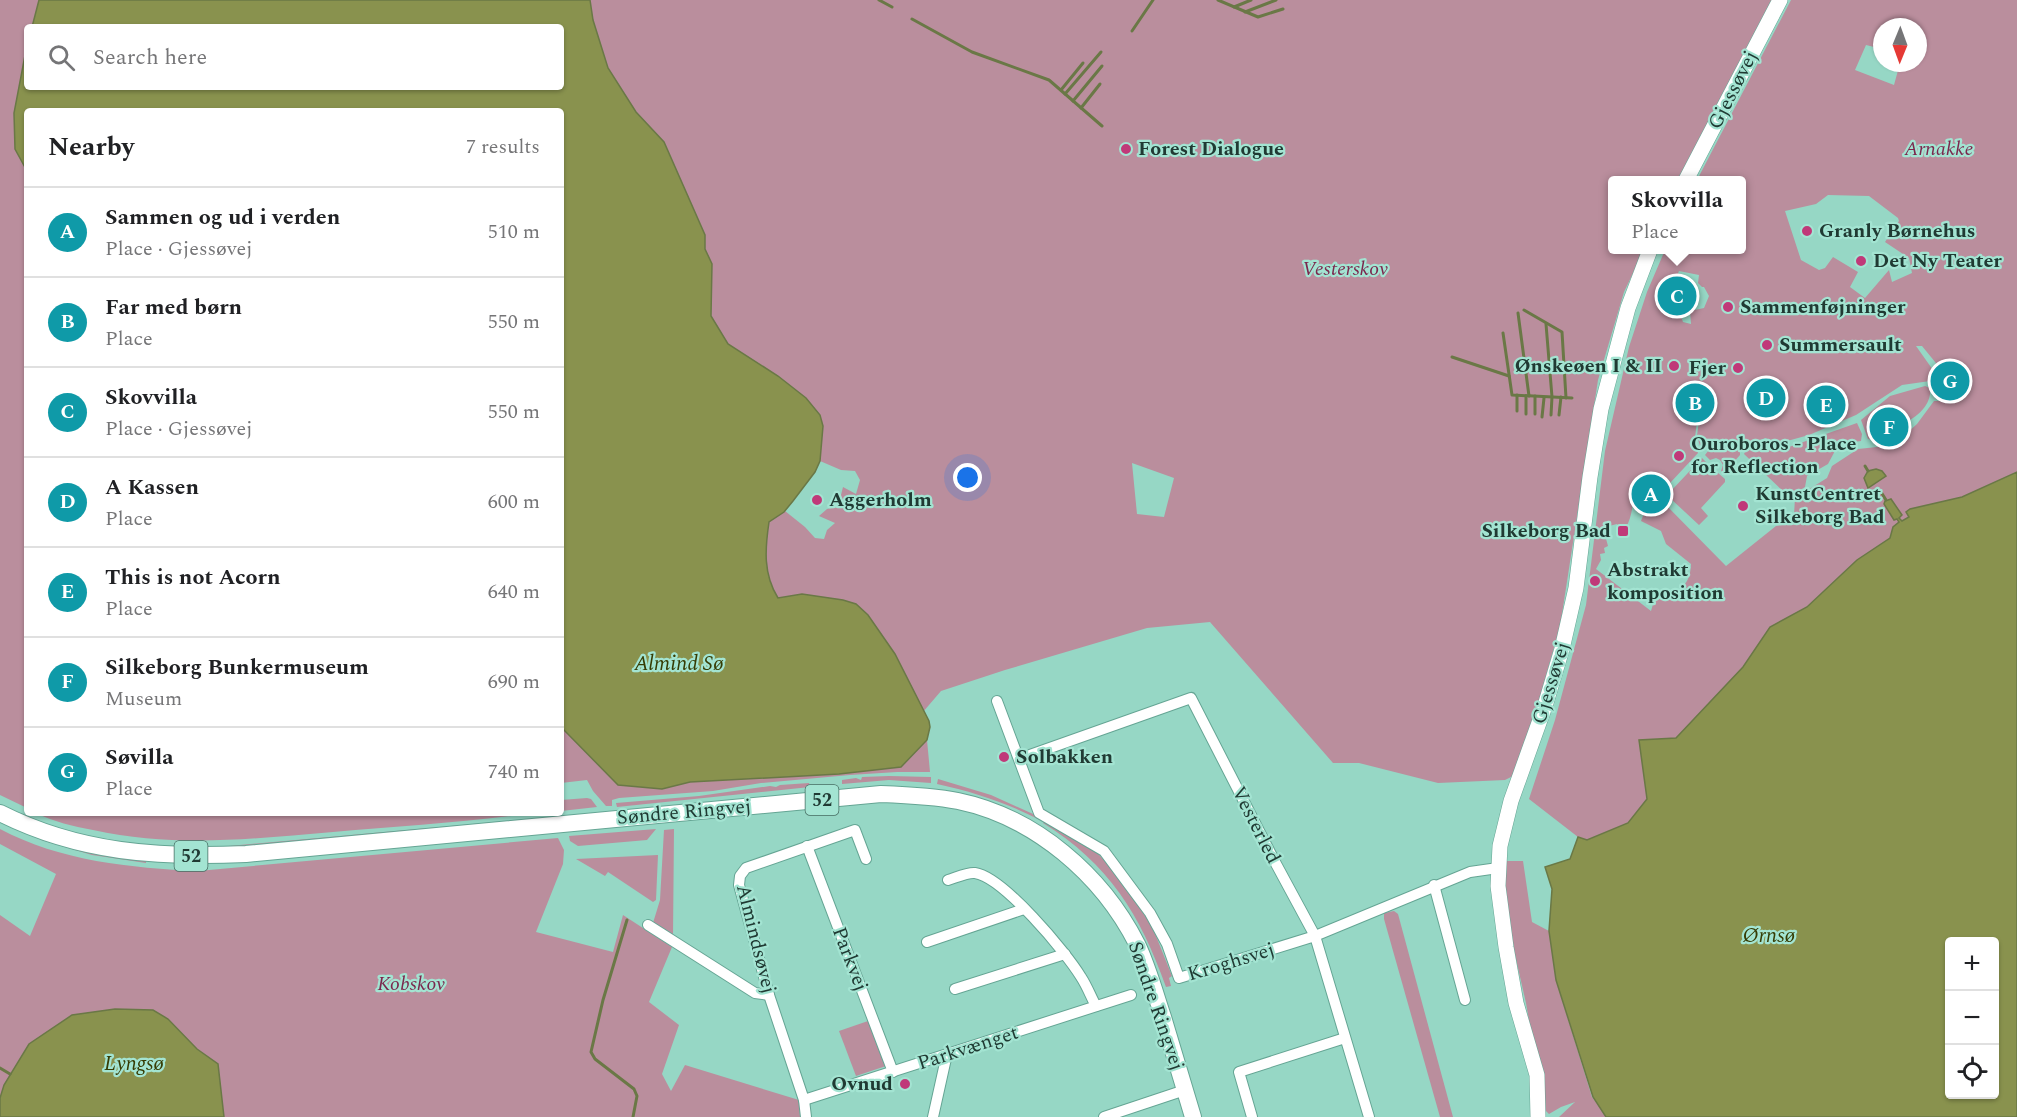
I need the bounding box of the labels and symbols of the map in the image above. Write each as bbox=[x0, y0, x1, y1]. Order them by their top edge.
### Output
north arrow bbox=[1873, 18, 1927, 72]
street label: Gjessøvej bbox=[1700, 45, 1766, 135]
place label: Forest Dialogue bbox=[1138, 134, 1284, 164]
park label: Arnakke bbox=[1904, 134, 1974, 164]
marker: Forest Dialogue bbox=[1119, 142, 1133, 156]
place label: Granly Børnehus bbox=[1819, 216, 1975, 246]
marker: Granly Børnehus bbox=[1800, 224, 1814, 238]
place label: Det Ny Teater bbox=[1873, 246, 2002, 276]
park label: Vesterskov bbox=[1302, 254, 1388, 284]
marker: Det Ny Teater bbox=[1854, 254, 1868, 268]
pin: C bbox=[1658, 274, 1696, 318]
place label: Sammenføjninger bbox=[1740, 292, 1906, 322]
marker: Sammenføjninger bbox=[1721, 300, 1735, 314]
place label: Summersault bbox=[1779, 330, 1902, 360]
marker: Summersault bbox=[1760, 338, 1774, 352]
place label: Ønskeøen I & II bbox=[1515, 351, 1662, 381]
place label: Fjer bbox=[1689, 353, 1726, 383]
pin: G bbox=[1930, 358, 1970, 404]
marker: Ønskeøen I & II bbox=[1667, 359, 1681, 373]
marker: Fjer bbox=[1731, 361, 1745, 375]
pin: D bbox=[1746, 376, 1786, 420]
pin: B bbox=[1676, 380, 1714, 426]
pin: E bbox=[1806, 382, 1846, 428]
pin: F bbox=[1870, 404, 1908, 450]
place label: Ouroboros - Place for Reflection bbox=[1691, 429, 1856, 482]
marker: Ouroboros - Place for Reflection bbox=[1672, 449, 1686, 463]
your location bbox=[953, 463, 982, 492]
pin: A bbox=[1632, 472, 1670, 516]
place label: KunstCentret Silkeborg Bad bbox=[1755, 479, 1885, 532]
place label: Aggerholm bbox=[829, 485, 932, 515]
marker: Aggerholm bbox=[810, 493, 824, 507]
marker: KunstCentret Silkeborg Bad bbox=[1736, 499, 1750, 513]
place label: Silkeborg Bad bbox=[1481, 516, 1611, 546]
marker: Silkeborg Bad bbox=[1616, 524, 1630, 538]
place label: Abstrakt komposition bbox=[1607, 555, 1724, 608]
marker: Abstrakt komposition bbox=[1588, 574, 1602, 588]
street label: Gjessøvej bbox=[1524, 638, 1578, 728]
water label: Almind Sø bbox=[633, 648, 724, 680]
place label: Solbakken bbox=[1016, 742, 1113, 772]
marker: Solbakken bbox=[997, 750, 1011, 764]
street label: Vesterled bbox=[1224, 781, 1288, 869]
road number: 52 bbox=[806, 785, 838, 815]
street label: Søndre Ringvej bbox=[616, 791, 752, 833]
road number: 52 bbox=[174, 841, 207, 871]
street label: Almindsøvej bbox=[728, 881, 784, 997]
water label: Ørnsø bbox=[1743, 920, 1796, 952]
street label: Parkvej bbox=[824, 922, 876, 996]
street label: Kroghsvej bbox=[1184, 935, 1278, 989]
street label: Søndre Ringvej bbox=[1120, 937, 1192, 1075]
park label: Kobskov bbox=[377, 969, 445, 999]
street label: Parkvænget bbox=[914, 1018, 1022, 1078]
water label: Lyngsø bbox=[104, 1048, 164, 1080]
place label: Ovnud bbox=[831, 1069, 893, 1099]
marker: Ovnud bbox=[898, 1077, 912, 1091]

